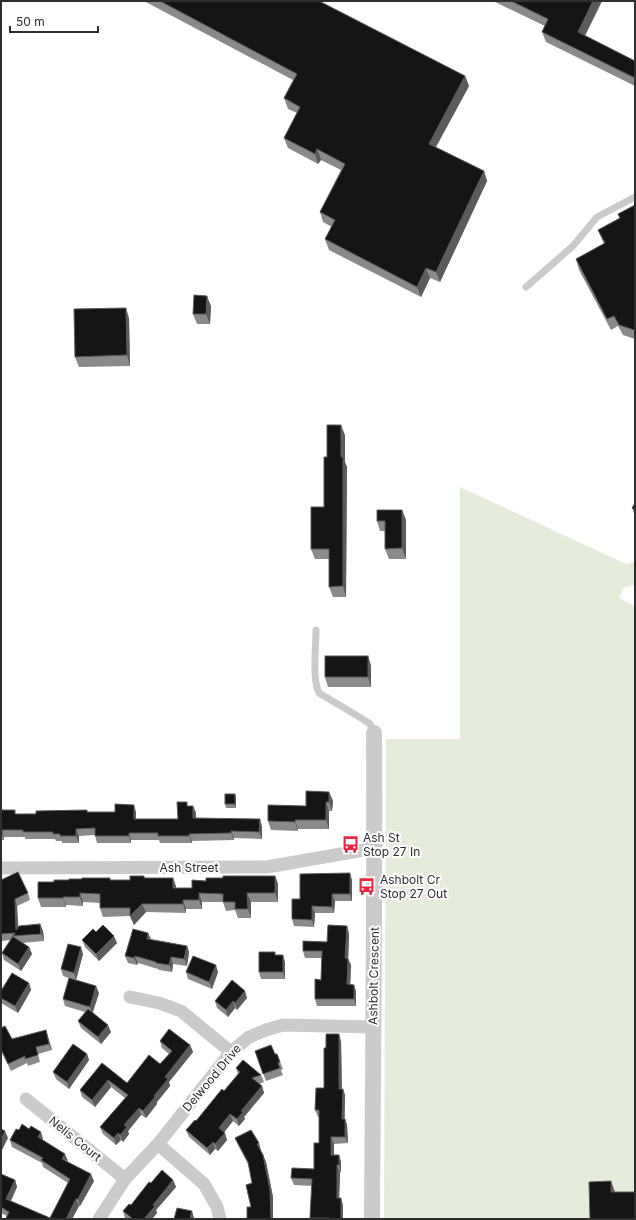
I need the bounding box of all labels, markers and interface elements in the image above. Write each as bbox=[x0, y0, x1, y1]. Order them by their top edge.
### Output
scale bar bbox=[10, 8, 98, 34]
text: 50 m bbox=[16, 14, 45, 29]
place label: Ash St Stop 27 In bbox=[363, 830, 420, 859]
bus stop icon: Ash St Stop 27 In bbox=[340, 835, 360, 855]
street label: Ash Street bbox=[160, 860, 219, 875]
place label: Ashbolt Cr Stop 27 Out bbox=[380, 872, 447, 901]
bus stop icon: Ashbolt Cr Stop 27 Out bbox=[357, 877, 377, 897]
street label: Ashbolt Crescent bbox=[365, 927, 382, 1025]
street label: Delwood Drive bbox=[179, 1041, 244, 1114]
street label: Nelis Court bbox=[46, 1113, 105, 1164]

